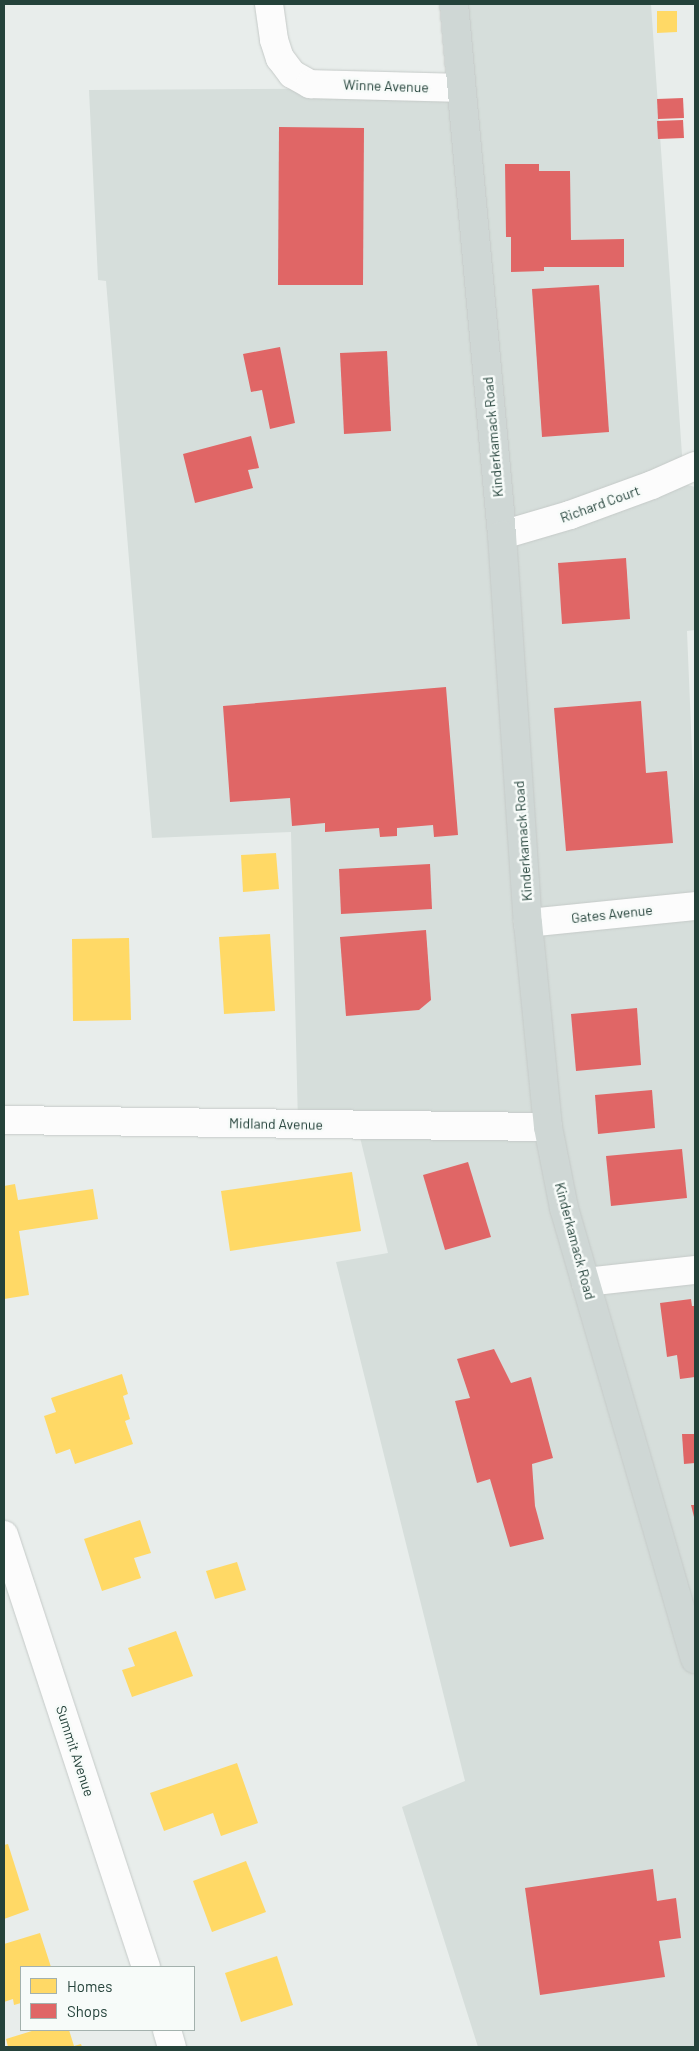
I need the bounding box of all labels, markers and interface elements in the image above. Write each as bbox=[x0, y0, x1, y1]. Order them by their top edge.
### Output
street label: Winne Avenue bbox=[343, 76, 429, 96]
street label: Kinderkamack Road bbox=[479, 376, 507, 498]
street label: Richard Court bbox=[558, 482, 642, 526]
street label: Kinderkamack Road bbox=[510, 780, 536, 902]
street label: Gates Avenue bbox=[570, 901, 654, 927]
street label: Midland Avenue bbox=[229, 1115, 323, 1133]
street label: Kinderkamack Road bbox=[551, 1181, 599, 1301]
street label: Summit Avenue bbox=[52, 1703, 98, 1799]
legend bbox=[20, 1966, 195, 2031]
text: Homes bbox=[67, 1977, 112, 1995]
text: Shops bbox=[67, 2002, 107, 2020]

